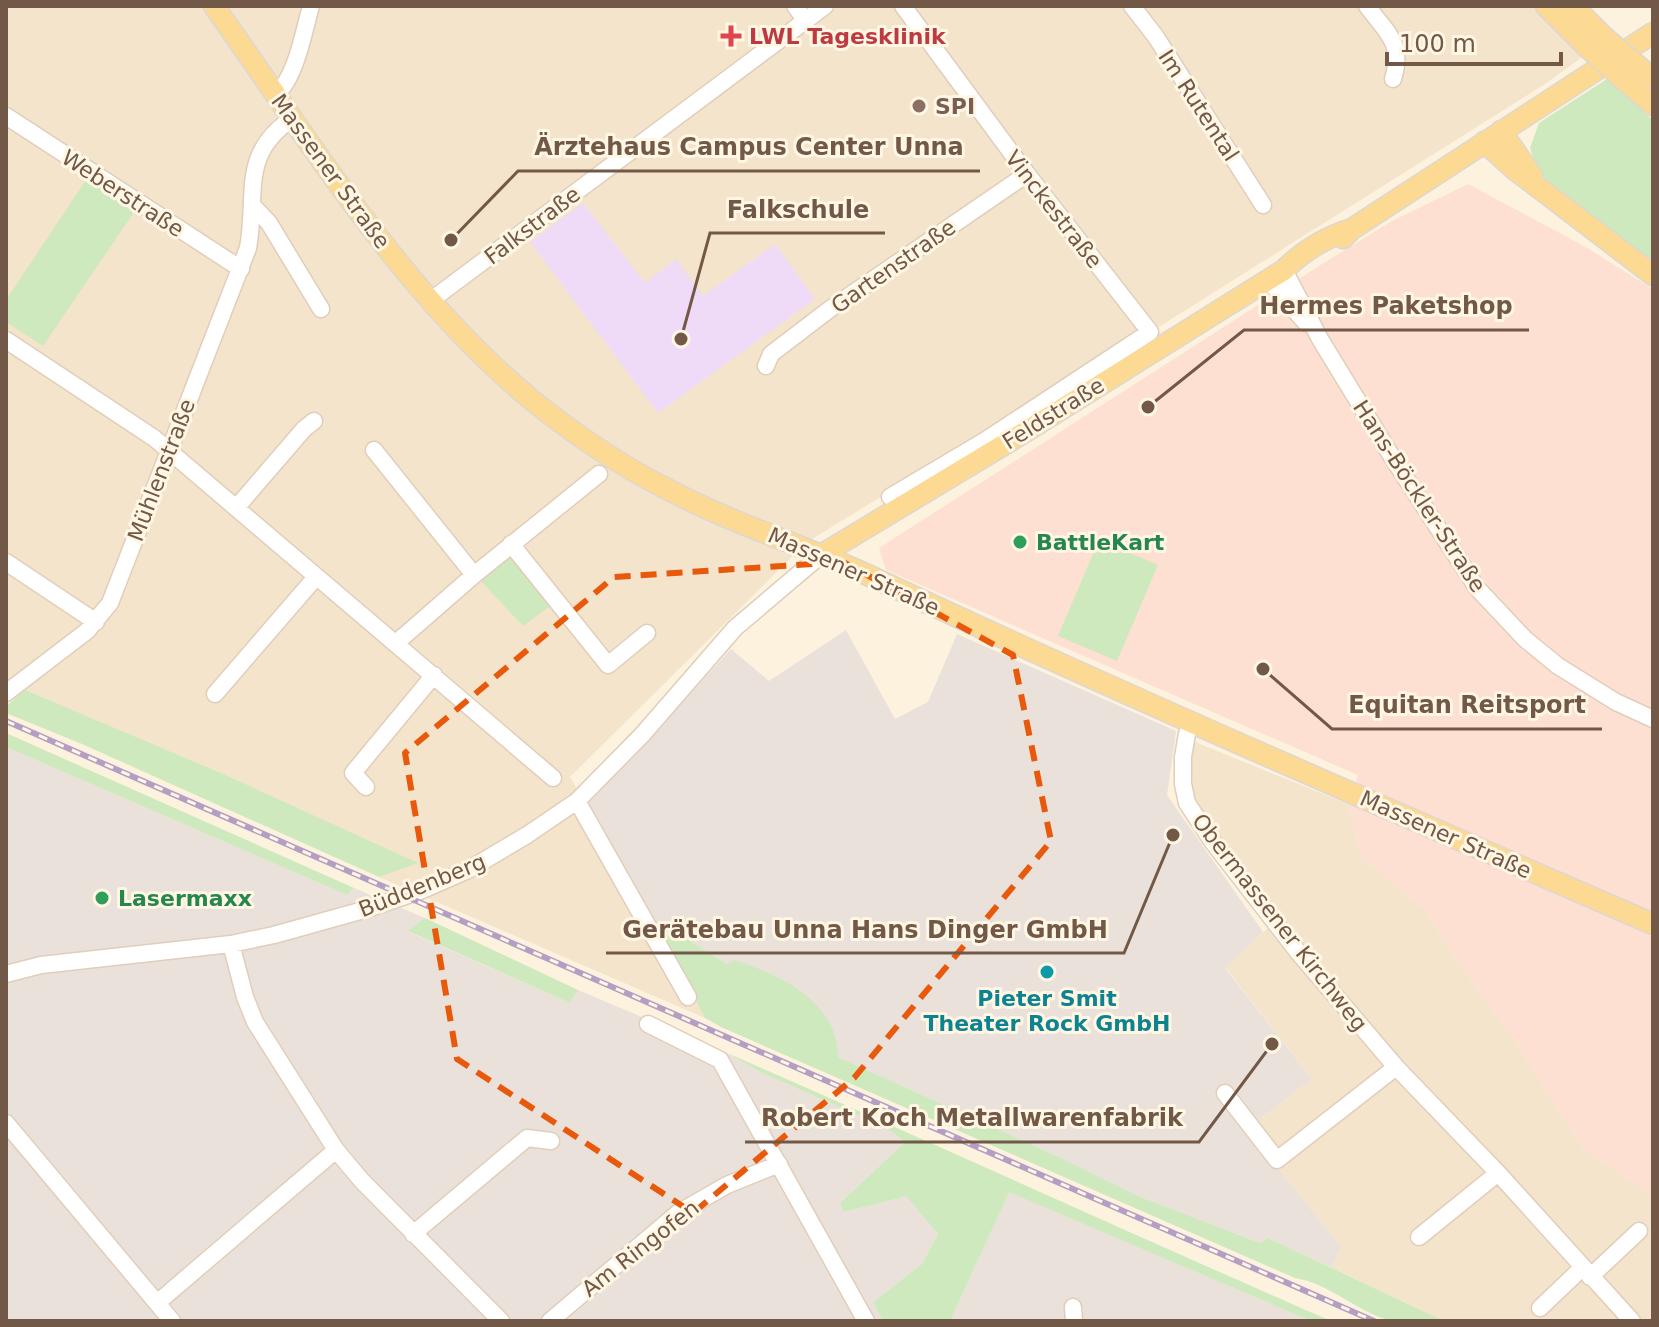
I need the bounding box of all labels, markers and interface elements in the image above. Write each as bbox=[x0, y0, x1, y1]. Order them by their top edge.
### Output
scale bar bbox=[1387, 16, 1561, 66]
place label: LWL Tagesklinik bbox=[749, 24, 947, 49]
marker: LWL Tagesklinik bbox=[720, 25, 742, 47]
text: 100 m bbox=[1399, 30, 1476, 58]
street label: Im Rutental bbox=[1153, 45, 1244, 166]
street label: Massener Straße bbox=[266, 89, 395, 253]
place label: SPI bbox=[935, 94, 975, 119]
marker: SPI bbox=[910, 97, 928, 115]
callout: Ärztehaus Campus Center Unna bbox=[518, 123, 980, 171]
text: Ärztehaus Campus Center Unna bbox=[534, 132, 964, 161]
street label: Weberstraße bbox=[57, 145, 188, 242]
street label: Vinckestraße bbox=[1000, 146, 1107, 273]
street label: Falkstraße bbox=[480, 181, 585, 269]
callout: Falkschule bbox=[710, 185, 885, 233]
text: Falkschule bbox=[727, 196, 869, 224]
street label: Gartenstraße bbox=[826, 214, 960, 318]
callout: Hermes Paketshop bbox=[1244, 282, 1529, 330]
text: Hermes Paketshop bbox=[1259, 292, 1513, 320]
street label: Feldstraße bbox=[998, 372, 1109, 455]
street label: Mühlenstraße bbox=[123, 395, 200, 545]
street label: Hans-Böckler-Straße bbox=[1348, 396, 1491, 597]
street label: Massener Straße bbox=[764, 522, 943, 620]
place label: BattleKart bbox=[1036, 530, 1165, 555]
marker: BattleKart bbox=[1011, 533, 1029, 551]
callout: Equitan Reitsport bbox=[1332, 681, 1602, 729]
text: Equitan Reitsport bbox=[1348, 691, 1586, 719]
street label: Massener Straße bbox=[1356, 785, 1535, 883]
street label: Obermassener Kirchweg bbox=[1187, 809, 1372, 1036]
street label: Büddenberg bbox=[355, 849, 489, 922]
place label: Lasermaxx bbox=[118, 886, 252, 911]
marker: Lasermaxx bbox=[93, 889, 111, 907]
callout: Gerätebau Unna Hans Dinger GmbH bbox=[606, 905, 1124, 953]
text: Gerätebau Unna Hans Dinger GmbH bbox=[622, 916, 1108, 944]
marker: Pieter Smit Theater Rock GmbH bbox=[1038, 963, 1056, 981]
place label: Pieter Smit Theater Rock GmbH bbox=[924, 986, 1170, 1036]
callout: Robert Koch Metallwarenfabrik bbox=[745, 1094, 1199, 1142]
text: Robert Koch Metallwarenfabrik bbox=[761, 1104, 1184, 1132]
street label: Am Ringofen bbox=[577, 1195, 704, 1302]

